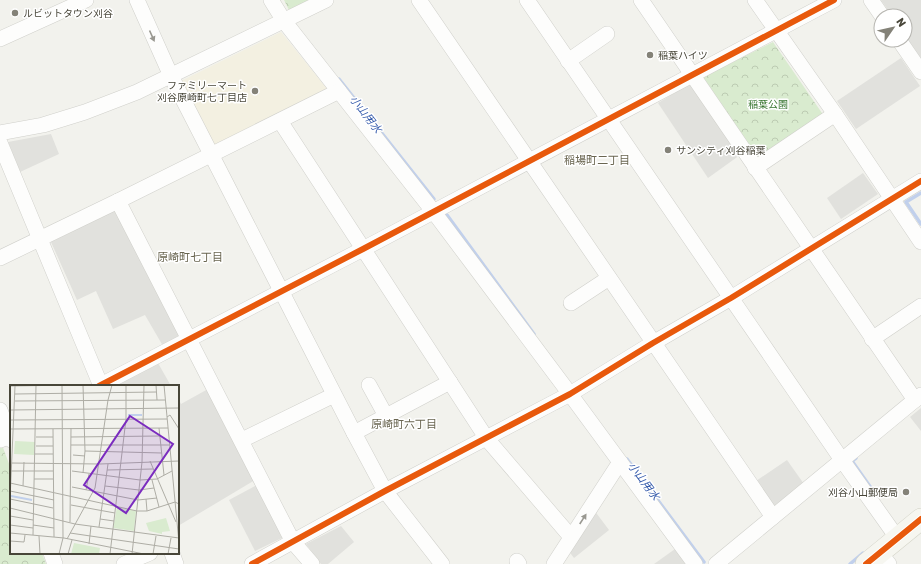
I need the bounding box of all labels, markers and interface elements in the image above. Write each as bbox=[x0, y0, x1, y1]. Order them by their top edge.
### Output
marker: ルビットタウン刈谷 bbox=[10, 8, 20, 18]
place label: ルビットタウン刈谷 bbox=[23, 8, 113, 20]
north arrow bbox=[873, 8, 913, 48]
text: N bbox=[893, 16, 909, 30]
one-way arrow bbox=[150, 30, 156, 42]
marker: 稲葉ハイツ bbox=[645, 50, 655, 60]
place label: 稲葉ハイツ bbox=[658, 50, 708, 62]
place label: ファミリーマート 刈谷原崎町七丁目店 bbox=[157, 80, 247, 104]
marker: ファミリーマート 刈谷原崎町七丁目店 bbox=[250, 86, 260, 96]
water label: 小山用水 bbox=[347, 93, 385, 136]
park label: 稲葉公園 bbox=[748, 99, 788, 111]
marker: サンシティ刈谷稲葉 bbox=[663, 145, 673, 155]
place label: サンシティ刈谷稲葉 bbox=[676, 145, 765, 157]
district label: 稲場町二丁目 bbox=[564, 154, 630, 167]
district label: 原崎町七丁目 bbox=[157, 251, 223, 264]
inset map bbox=[10, 385, 179, 554]
district label: 原崎町六丁目 bbox=[371, 418, 437, 431]
water label: 小山用水 bbox=[625, 460, 663, 504]
place label: 刈谷小山郵便局 bbox=[828, 487, 898, 499]
marker: 刈谷小山郵便局 bbox=[901, 487, 911, 497]
one-way arrow bbox=[579, 514, 587, 524]

